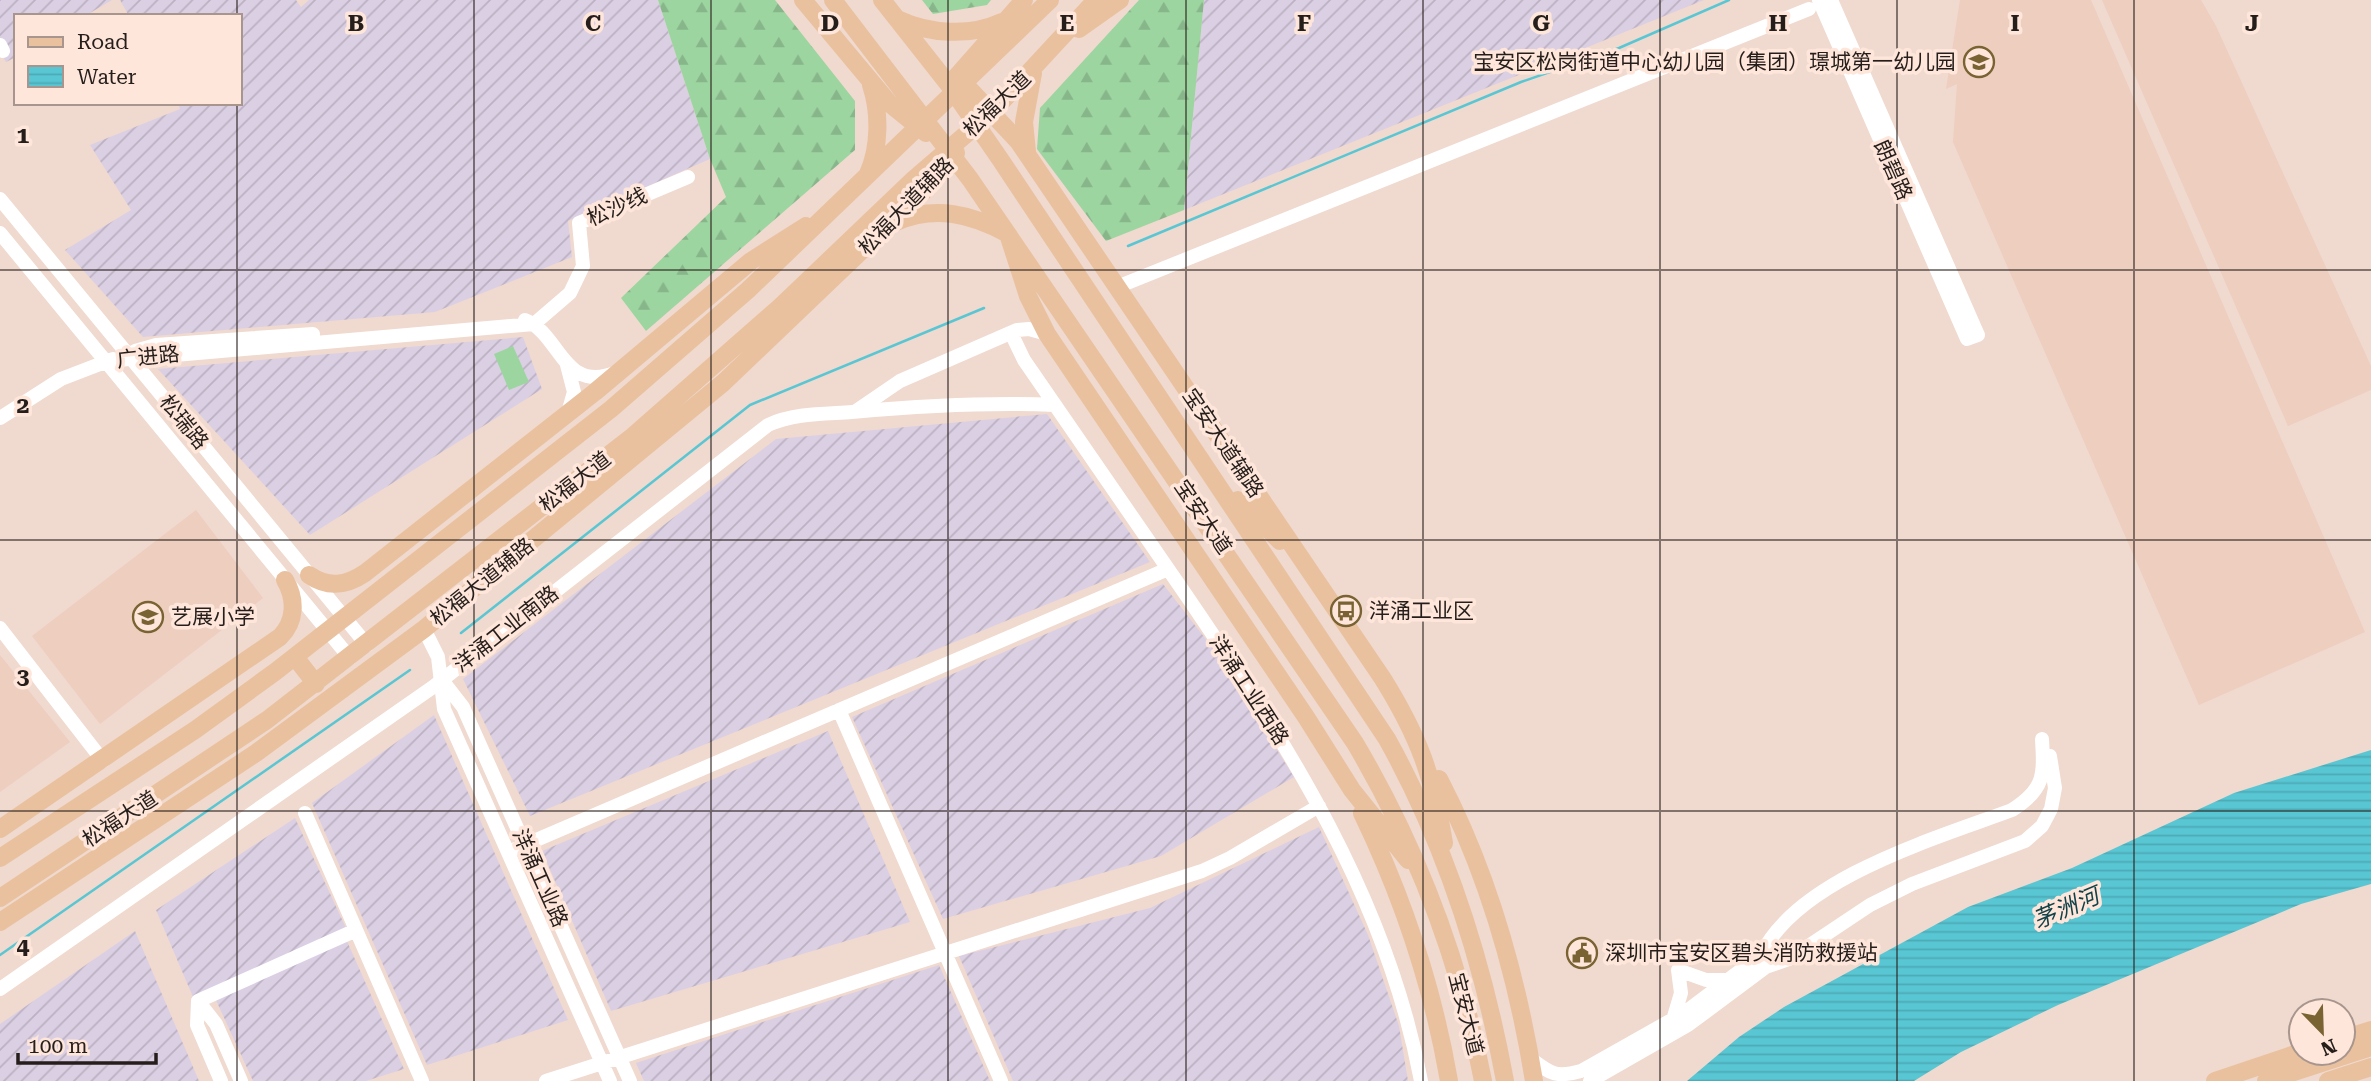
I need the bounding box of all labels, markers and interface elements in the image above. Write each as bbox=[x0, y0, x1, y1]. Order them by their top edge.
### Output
text: B bbox=[348, 10, 364, 37]
text: C bbox=[585, 10, 601, 37]
text: D bbox=[821, 10, 839, 37]
text: E bbox=[1060, 10, 1074, 37]
text: F bbox=[1297, 10, 1311, 37]
text: G bbox=[1532, 10, 1550, 37]
text: H bbox=[1769, 10, 1788, 37]
text: I bbox=[2010, 10, 2020, 37]
text: J bbox=[2245, 10, 2259, 37]
legend bbox=[14, 14, 242, 105]
text: Road bbox=[77, 30, 129, 54]
school or university icon: 宝安区松岗街道中心幼儿园（集团）璟城第一幼儿园 bbox=[1962, 45, 1996, 79]
place label: 宝安区松岗街道中心幼儿园（集团）璟城第一幼儿园 bbox=[1473, 50, 1956, 74]
text: Water bbox=[77, 65, 137, 89]
street label: 松福大道 bbox=[958, 66, 1036, 142]
text: 1 bbox=[17, 122, 30, 149]
street label: 朗碧路 bbox=[1869, 136, 1917, 204]
street label: 松福大道辅路 bbox=[854, 152, 958, 260]
street label: 松沙线 bbox=[583, 183, 651, 231]
street label: 广进路 bbox=[115, 342, 181, 372]
street label: 宝安大道辅路 bbox=[1178, 384, 1268, 502]
street label: 松瑞路 bbox=[155, 390, 213, 454]
text: 2 bbox=[17, 392, 29, 419]
street label: 松福大道 bbox=[535, 447, 615, 517]
street label: 宝安大道 bbox=[1170, 475, 1236, 559]
street label: 松福大道辅路 bbox=[425, 533, 539, 631]
street label: 洋涌工业南路 bbox=[449, 581, 563, 677]
bus stop icon: 洋涌工业区 bbox=[1329, 594, 1363, 628]
place label: 洋涌工业区 bbox=[1369, 599, 1474, 623]
school or university icon: 艺展小学 bbox=[131, 600, 165, 634]
place label: 艺展小学 bbox=[171, 605, 255, 629]
street label: 洋涌工业西路 bbox=[1205, 631, 1293, 749]
text: 3 bbox=[17, 663, 30, 690]
street label: 松福大道 bbox=[78, 786, 162, 852]
street label: 洋涌工业路 bbox=[508, 825, 572, 931]
water label: 茅洲河 bbox=[2029, 881, 2107, 934]
text: 4 bbox=[17, 933, 30, 960]
public building icon: 深圳市宝安区碧头消防救援站 bbox=[1565, 936, 1599, 970]
place label: 深圳市宝安区碧头消防救援站 bbox=[1605, 941, 1878, 965]
street label: 宝安大道 bbox=[1444, 970, 1488, 1058]
north arrow bbox=[2287, 997, 2357, 1067]
scale bar bbox=[18, 1021, 156, 1066]
text: 100 m bbox=[28, 1034, 88, 1058]
text: N bbox=[2317, 1034, 2340, 1061]

